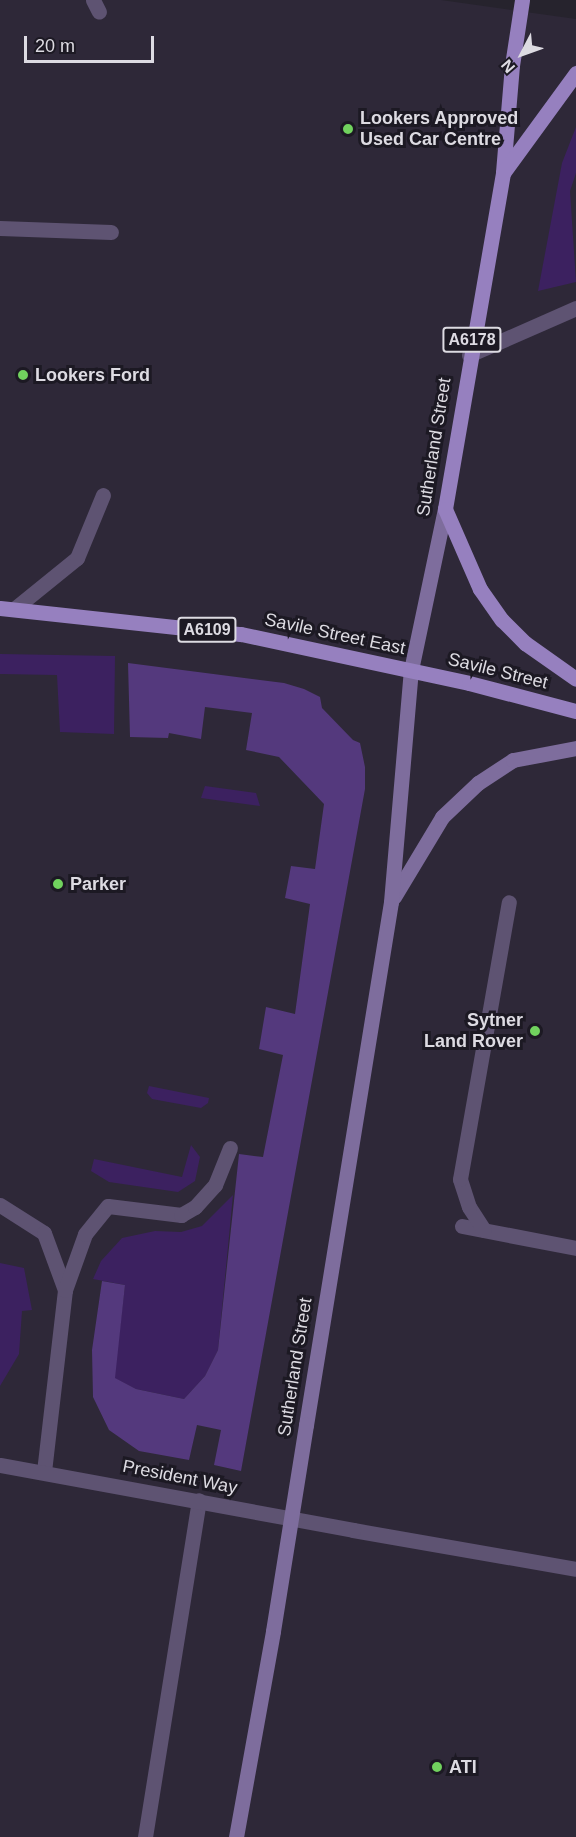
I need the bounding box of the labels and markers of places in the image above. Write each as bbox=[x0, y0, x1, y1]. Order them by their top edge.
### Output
place label: Lookers Approved Used Car Centre bbox=[360, 108, 519, 150]
marker: Lookers Approved Used Car Centre bbox=[341, 122, 355, 136]
place label: Lookers Ford bbox=[35, 364, 150, 386]
marker: Lookers Ford bbox=[16, 368, 30, 382]
place label: Parker bbox=[70, 873, 126, 895]
marker: Parker bbox=[51, 877, 65, 891]
place label: Sytner Land Rover bbox=[424, 1010, 523, 1052]
marker: Sytner Land Rover bbox=[528, 1024, 542, 1038]
place label: ATI bbox=[449, 1756, 477, 1778]
marker: ATI bbox=[430, 1760, 444, 1774]

